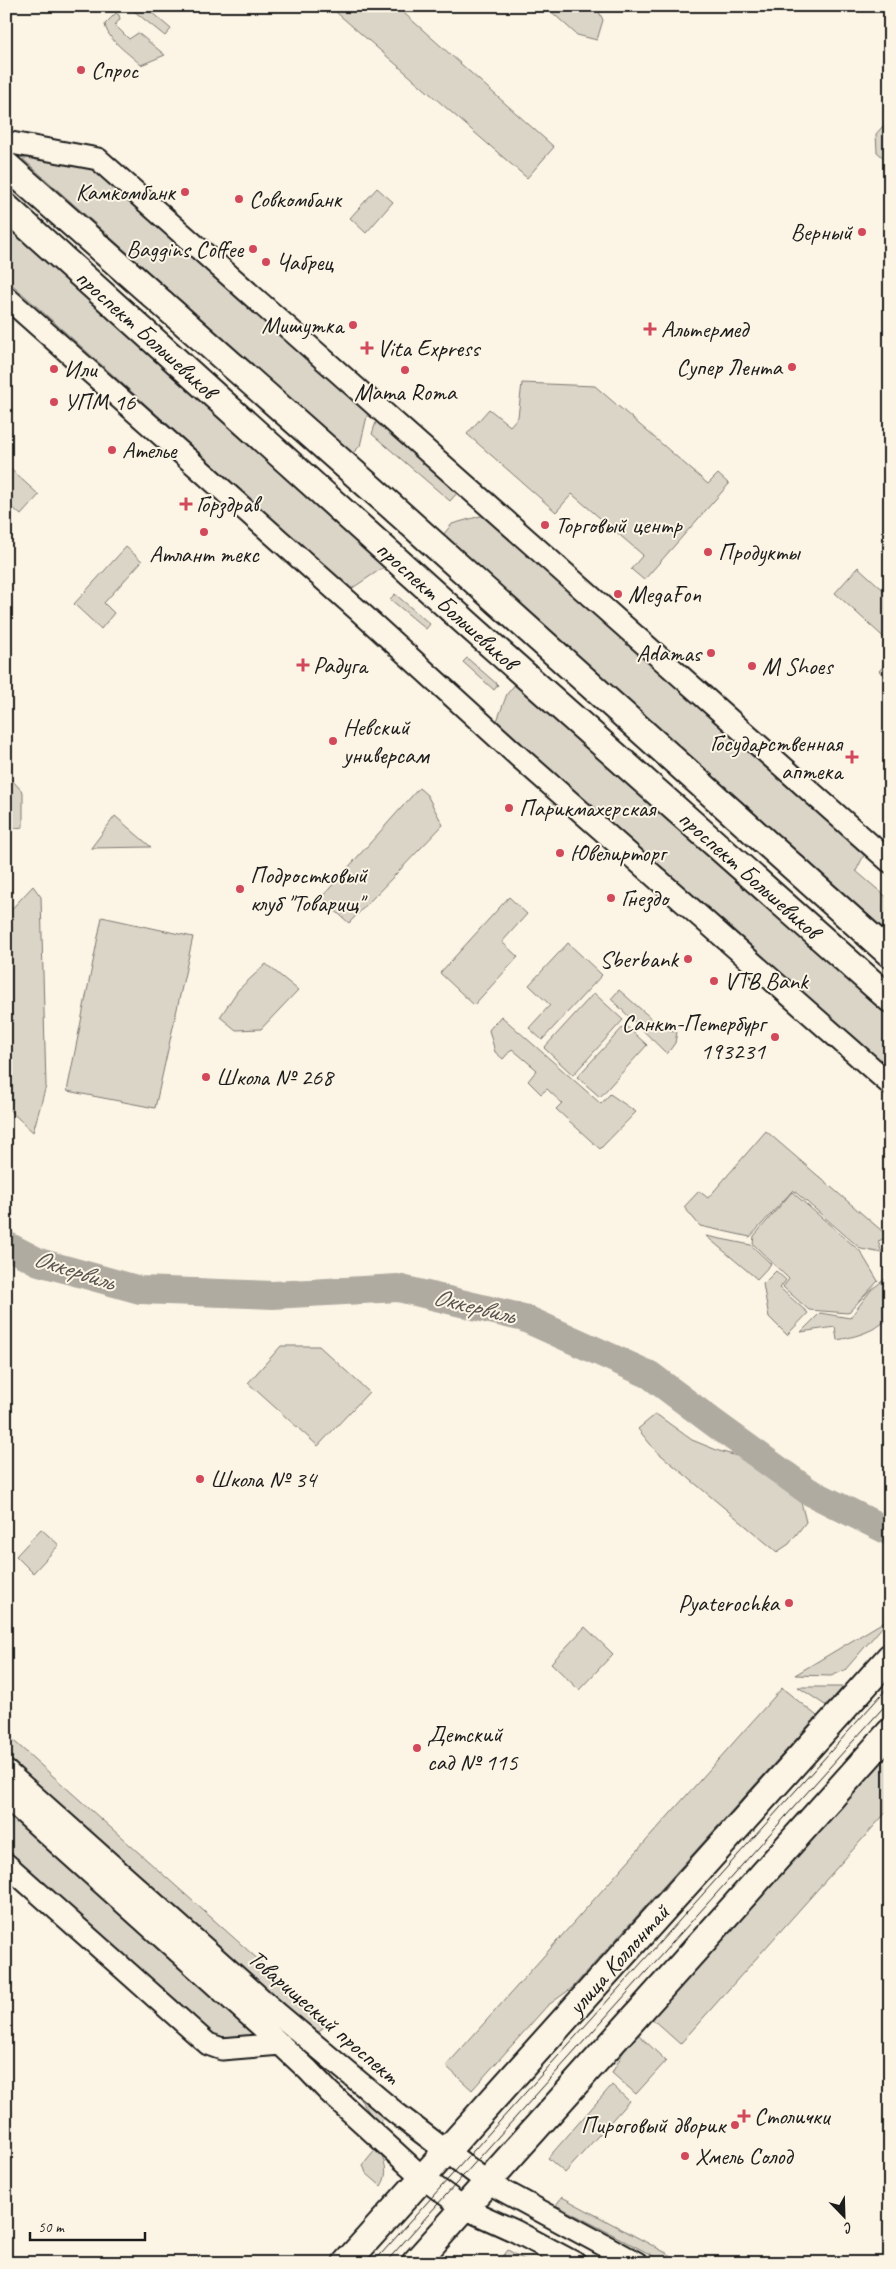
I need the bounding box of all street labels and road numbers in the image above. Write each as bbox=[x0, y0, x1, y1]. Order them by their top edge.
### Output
street label: проспект Большевиков bbox=[70, 262, 226, 408]
street label: проспект Большевиков bbox=[370, 534, 527, 679]
street label: проспект Большевиков bbox=[672, 803, 830, 948]
street label: улица Коллонтай bbox=[560, 1896, 677, 2022]
street label: Товарищеский проспект bbox=[242, 1943, 407, 2092]

